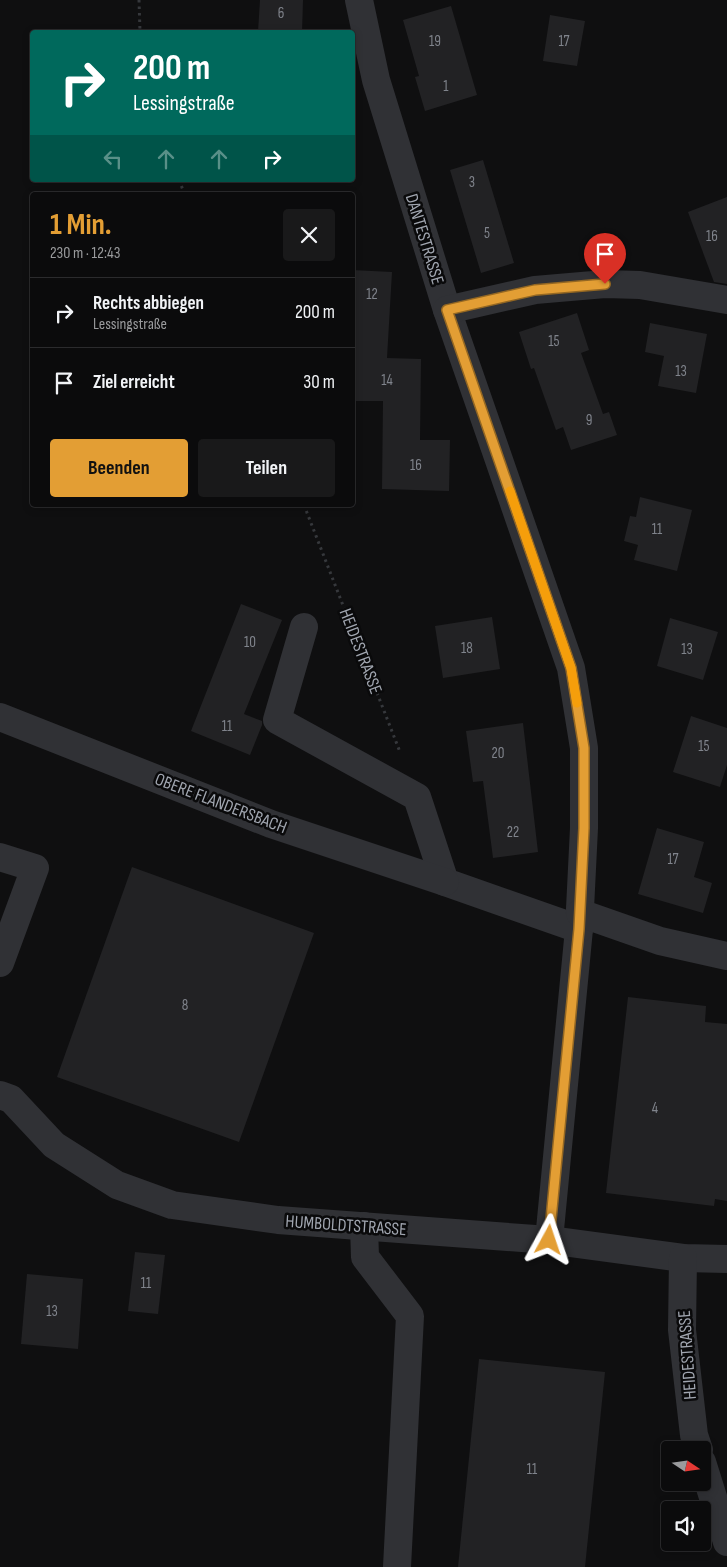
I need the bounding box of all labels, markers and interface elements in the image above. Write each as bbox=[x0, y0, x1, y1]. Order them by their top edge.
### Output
house number: 6 bbox=[278, 4, 284, 23]
house number: 19 bbox=[429, 32, 441, 51]
house number: 17 bbox=[558, 32, 570, 51]
text: 200 m bbox=[133, 47, 210, 90]
icon: right bbox=[50, 50, 115, 115]
house number: 1 bbox=[443, 77, 449, 96]
text: Lessingstraße bbox=[133, 90, 235, 117]
icon: left bbox=[99, 145, 127, 173]
icon: ahead bbox=[152, 145, 180, 173]
icon: ahead bbox=[205, 145, 233, 173]
icon: right bbox=[258, 145, 286, 173]
house number: 3 bbox=[469, 173, 475, 192]
street label: DANTESTRASSE bbox=[401, 191, 448, 287]
text: 1 Min. bbox=[50, 207, 112, 243]
button: close bbox=[283, 209, 335, 261]
house number: 5 bbox=[484, 224, 490, 243]
house number: 16 bbox=[706, 227, 718, 246]
pin bbox=[584, 233, 626, 284]
icon: arrive bbox=[591, 240, 619, 268]
text: 230 m · 12:43 bbox=[50, 244, 120, 263]
house number: 12 bbox=[366, 285, 378, 304]
text: Rechts abbiegen bbox=[93, 292, 204, 315]
icon: right bbox=[50, 299, 78, 327]
text: 200 m bbox=[295, 301, 335, 324]
text: Lessingstraße bbox=[93, 315, 167, 334]
house number: 15 bbox=[548, 332, 560, 351]
house number: 13 bbox=[675, 362, 687, 381]
icon: arrive bbox=[50, 369, 78, 397]
text: Ziel erreicht bbox=[93, 371, 175, 394]
text: 30 m bbox=[303, 371, 335, 394]
house number: 14 bbox=[381, 371, 393, 390]
house number: 9 bbox=[586, 411, 592, 430]
button: Beenden bbox=[50, 439, 188, 497]
button: Teilen bbox=[198, 439, 335, 497]
house number: 16 bbox=[410, 456, 422, 475]
house number: 11 bbox=[652, 520, 663, 539]
street label: HEIDESTRASSE bbox=[335, 606, 386, 697]
house number: 10 bbox=[244, 633, 256, 652]
house number: 18 bbox=[461, 639, 473, 658]
house number: 13 bbox=[681, 640, 693, 659]
house number: 11 bbox=[222, 717, 233, 736]
house number: 15 bbox=[698, 737, 710, 756]
house number: 20 bbox=[492, 744, 504, 763]
street label: OBERE FLANDERSBACH bbox=[152, 769, 290, 838]
house number: 22 bbox=[507, 823, 519, 842]
house number: 17 bbox=[667, 850, 679, 869]
house number: 8 bbox=[182, 996, 188, 1015]
house number: 4 bbox=[652, 1099, 658, 1118]
street label: HUMBOLDTSTRASSE bbox=[285, 1211, 407, 1240]
position arrow bbox=[522, 1213, 574, 1265]
house number: 11 bbox=[141, 1274, 152, 1293]
house number: 13 bbox=[46, 1302, 58, 1321]
street label: HEIDESTRASSE bbox=[674, 1309, 701, 1400]
north arrow bbox=[661, 1441, 711, 1491]
map controls bbox=[661, 1441, 711, 1551]
house number: 11 bbox=[527, 1460, 538, 1479]
button: sound bbox=[661, 1501, 711, 1551]

